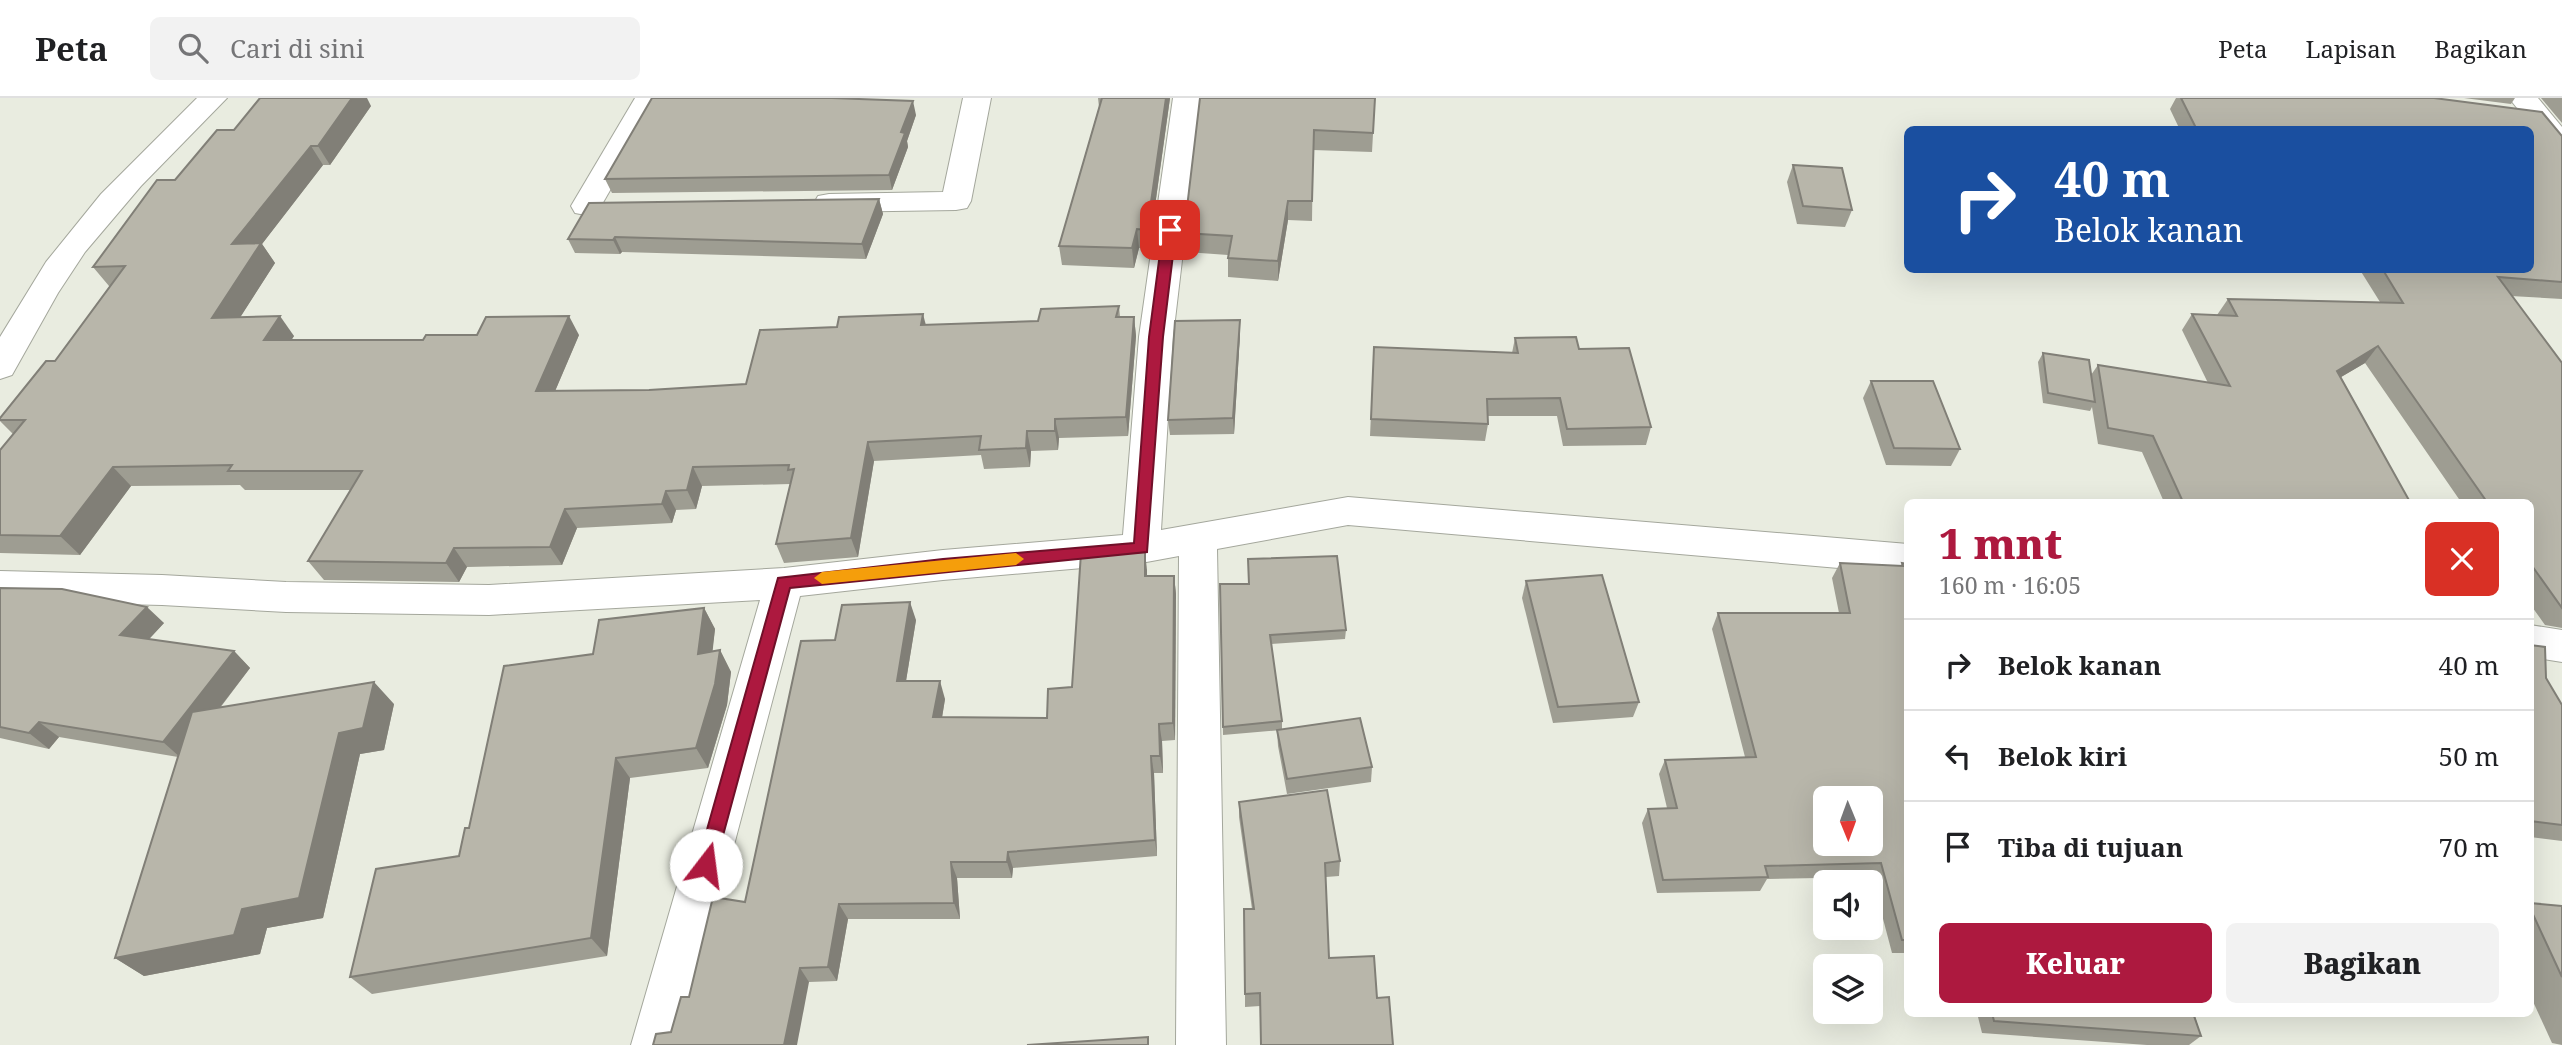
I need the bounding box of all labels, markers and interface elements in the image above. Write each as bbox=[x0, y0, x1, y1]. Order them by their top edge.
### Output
search box bbox=[150, 17, 640, 80]
text: Peta bbox=[35, 26, 108, 71]
icon: search bbox=[174, 29, 212, 67]
text: Cari di sini bbox=[230, 30, 364, 66]
text: Peta bbox=[2218, 32, 2267, 65]
text: Lapisan bbox=[2305, 32, 2396, 65]
text: Bagikan bbox=[2434, 32, 2527, 65]
text: 40 m bbox=[2054, 145, 2170, 211]
icon: right bbox=[1939, 154, 2030, 245]
pin bbox=[1140, 200, 1200, 260]
text: Belok kanan bbox=[2054, 208, 2244, 251]
icon: arrive bbox=[1151, 211, 1189, 249]
text: 1 mnt bbox=[1939, 514, 2062, 571]
button: close bbox=[2425, 522, 2499, 596]
text: 160 m · 16:05 bbox=[1939, 569, 2081, 601]
icon: right bbox=[1939, 646, 1977, 684]
text: Belok kanan bbox=[1998, 647, 2161, 683]
text: 40 m bbox=[2439, 647, 2499, 683]
icon: left bbox=[1939, 737, 1977, 775]
text: Belok kiri bbox=[1998, 738, 2127, 774]
text: 50 m bbox=[2439, 738, 2499, 774]
north arrow bbox=[1813, 786, 1883, 856]
map controls bbox=[1813, 786, 1883, 1024]
position arrow bbox=[669, 828, 743, 902]
icon: arrive bbox=[1939, 828, 1977, 866]
text: Tiba di tujuan bbox=[1998, 829, 2183, 865]
text: 70 m bbox=[2439, 829, 2499, 865]
button: sound bbox=[1813, 870, 1883, 940]
button: Keluar bbox=[1939, 923, 2212, 1003]
button: Bagikan bbox=[2226, 923, 2499, 1003]
button: layers bbox=[1813, 954, 1883, 1024]

